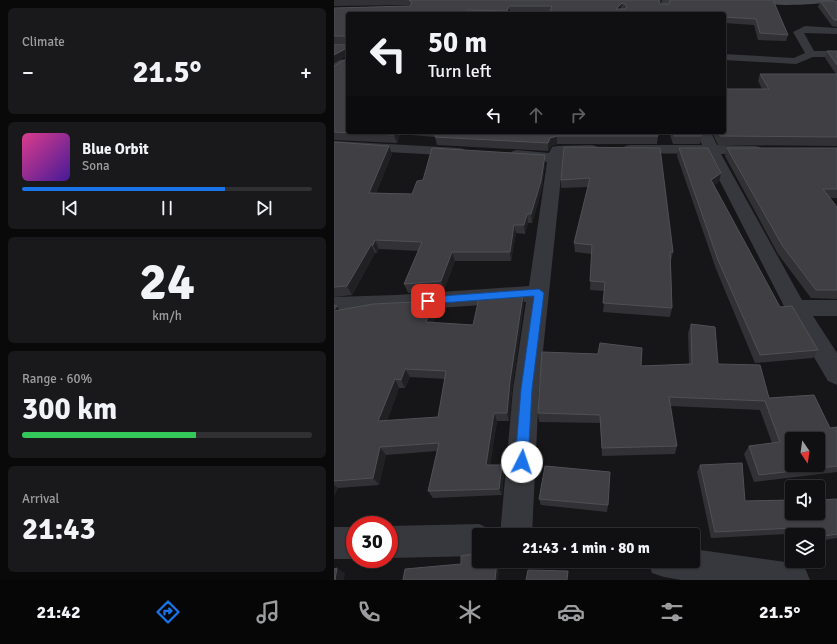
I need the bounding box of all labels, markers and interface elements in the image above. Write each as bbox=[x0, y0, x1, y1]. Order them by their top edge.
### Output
text: 50 m bbox=[428, 26, 487, 60]
icon: left bbox=[362, 28, 414, 80]
text: Climate bbox=[22, 34, 65, 50]
text: 21.5° bbox=[132, 54, 202, 91]
text: − bbox=[22, 59, 34, 86]
text: + bbox=[300, 59, 312, 86]
text: Turn left bbox=[428, 60, 491, 82]
icon: left bbox=[483, 104, 505, 126]
icon: ahead bbox=[525, 104, 547, 126]
icon: right bbox=[567, 104, 589, 126]
text: Blue Orbit bbox=[82, 140, 149, 158]
text: Sona bbox=[82, 158, 110, 174]
icon: previous bbox=[59, 197, 81, 219]
icon: pause bbox=[156, 197, 178, 219]
icon: next bbox=[253, 197, 275, 219]
text: 24 bbox=[139, 250, 195, 314]
pin bbox=[411, 284, 445, 318]
icon: arrive bbox=[417, 290, 439, 312]
text: km/h bbox=[152, 308, 182, 324]
text: Range · 60% bbox=[22, 371, 92, 387]
text: 300 km bbox=[22, 391, 117, 428]
north arrow bbox=[785, 432, 825, 472]
map controls bbox=[785, 432, 825, 568]
position arrow bbox=[501, 441, 543, 483]
button: sound bbox=[785, 480, 825, 520]
text: Arrival bbox=[22, 491, 59, 507]
text: 21:43 bbox=[22, 511, 96, 548]
speed limit sign: 30 bbox=[346, 516, 398, 568]
button: layers bbox=[785, 528, 825, 568]
text: 21:43 · 1 min · 80 m bbox=[522, 539, 650, 557]
icon: directions bbox=[154, 598, 182, 626]
icon: music bbox=[254, 598, 282, 626]
icon: phone bbox=[355, 598, 383, 626]
icon: climate bbox=[456, 598, 484, 626]
icon: car bbox=[557, 598, 585, 626]
icon: filters bbox=[658, 598, 686, 626]
text: 21:42 bbox=[36, 601, 81, 623]
text: 21.5° bbox=[759, 601, 801, 623]

